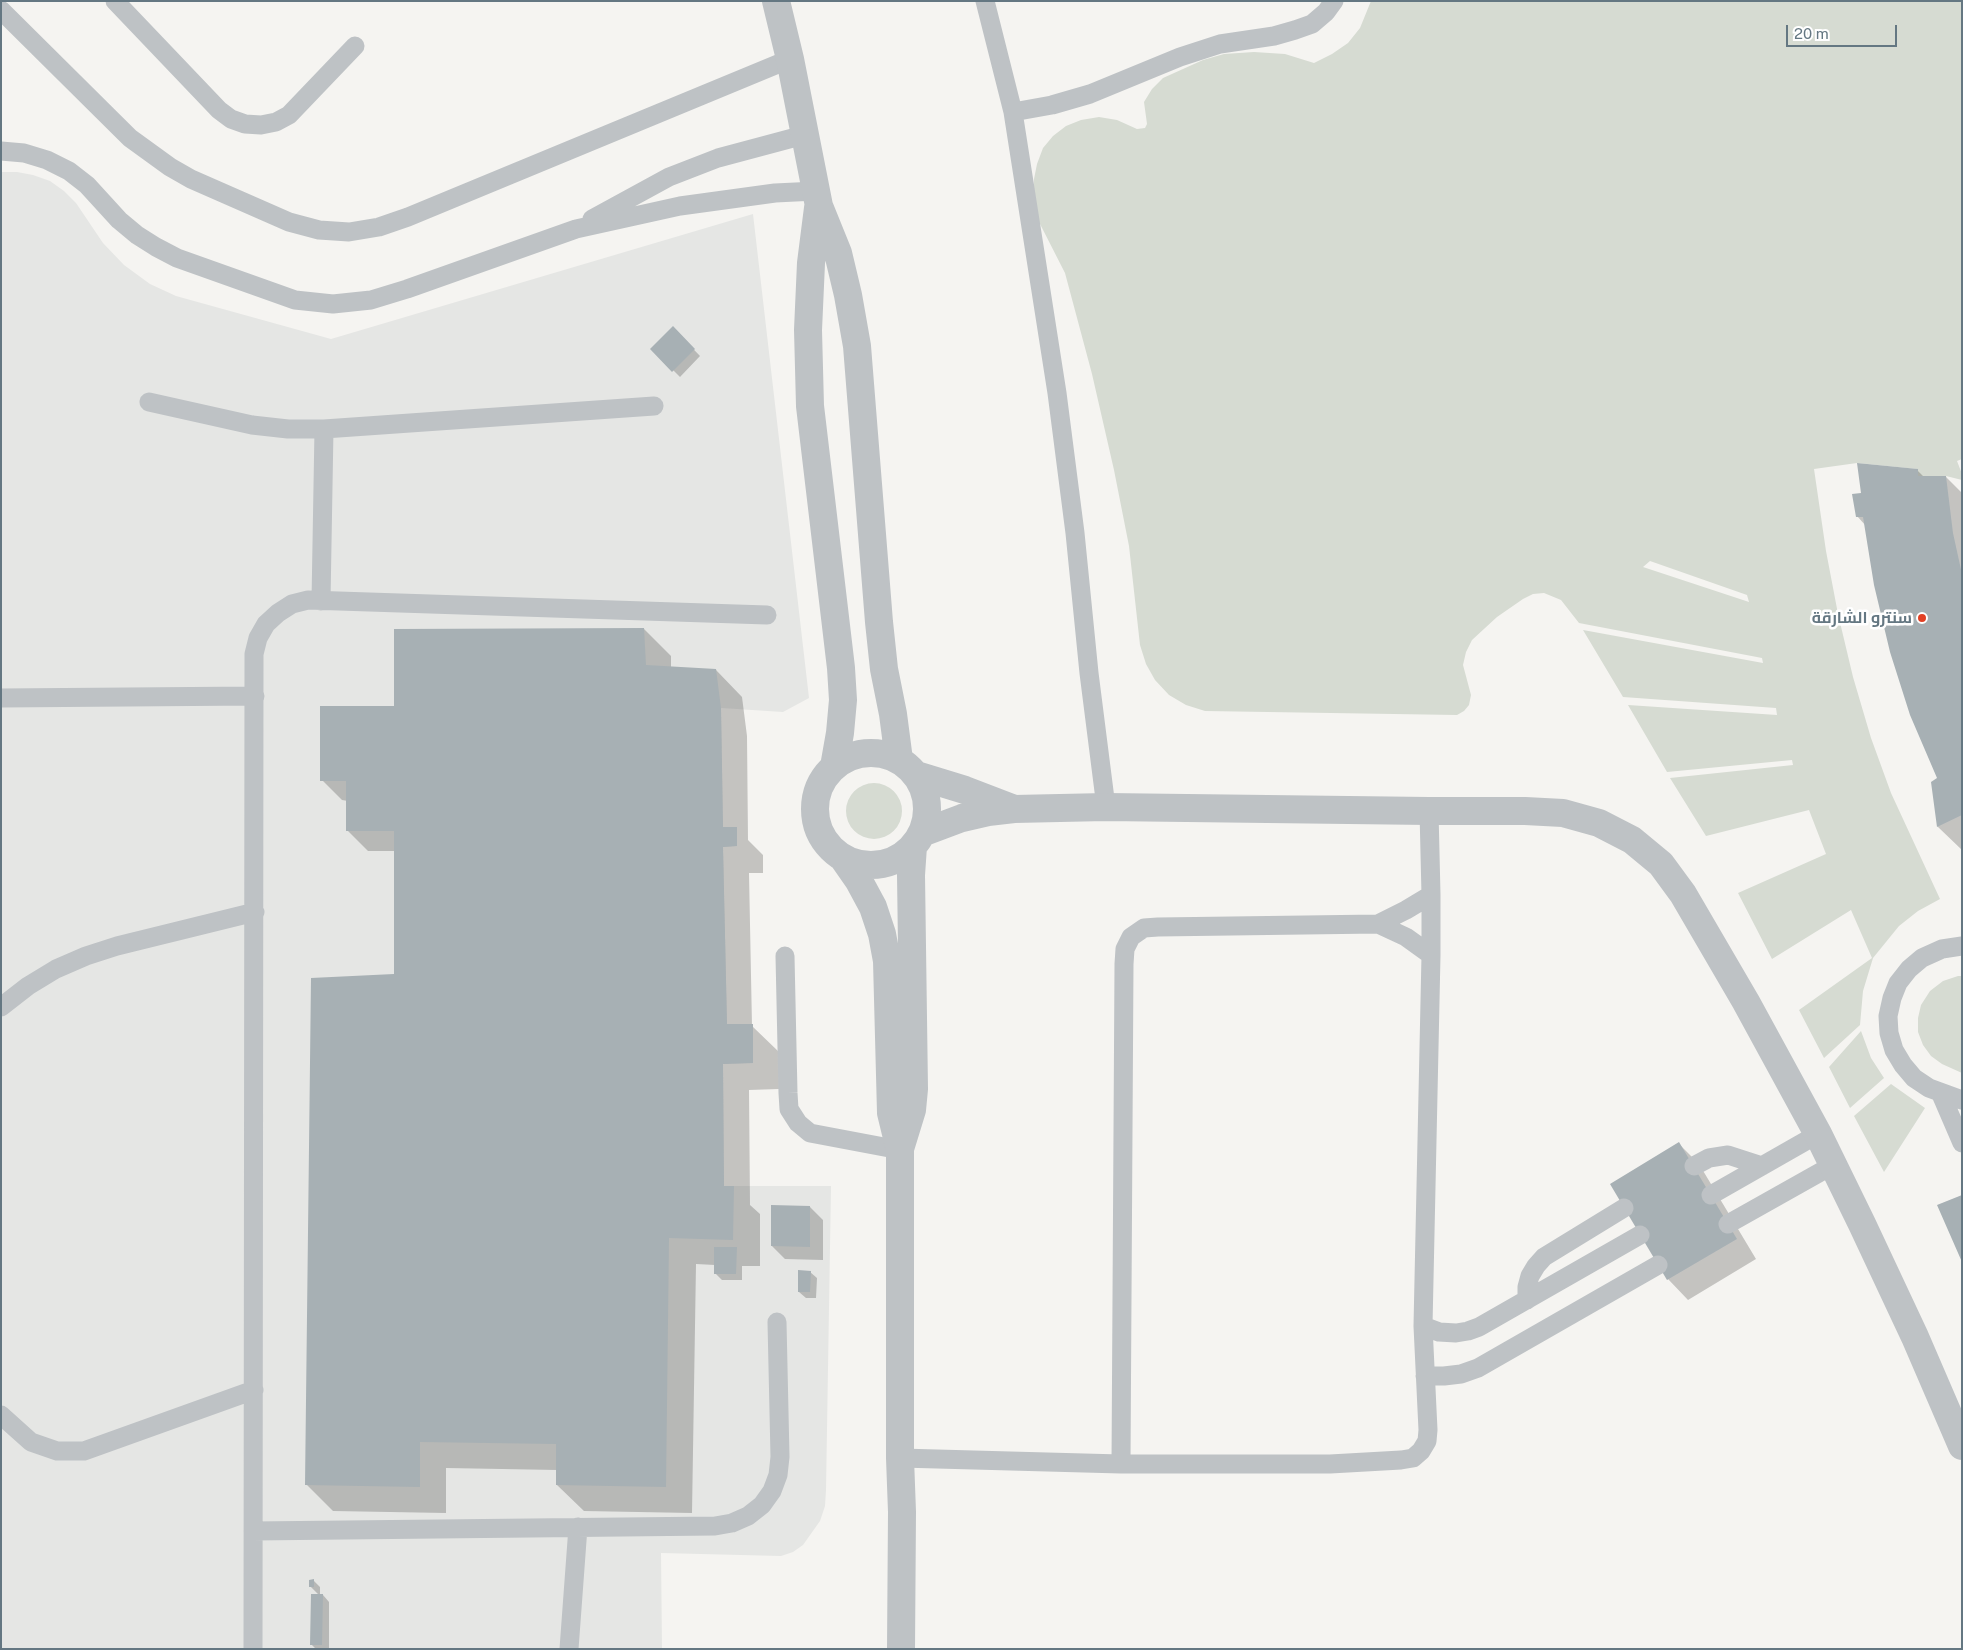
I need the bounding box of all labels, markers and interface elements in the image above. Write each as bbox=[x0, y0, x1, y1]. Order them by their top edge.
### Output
scale bar bbox=[1788, 15, 1899, 47]
text: 20 m bbox=[1794, 25, 1829, 42]
place label: سنترو الشارقة bbox=[1812, 608, 1912, 628]
marker: سنترو الشارقة bbox=[1916, 612, 1928, 624]

